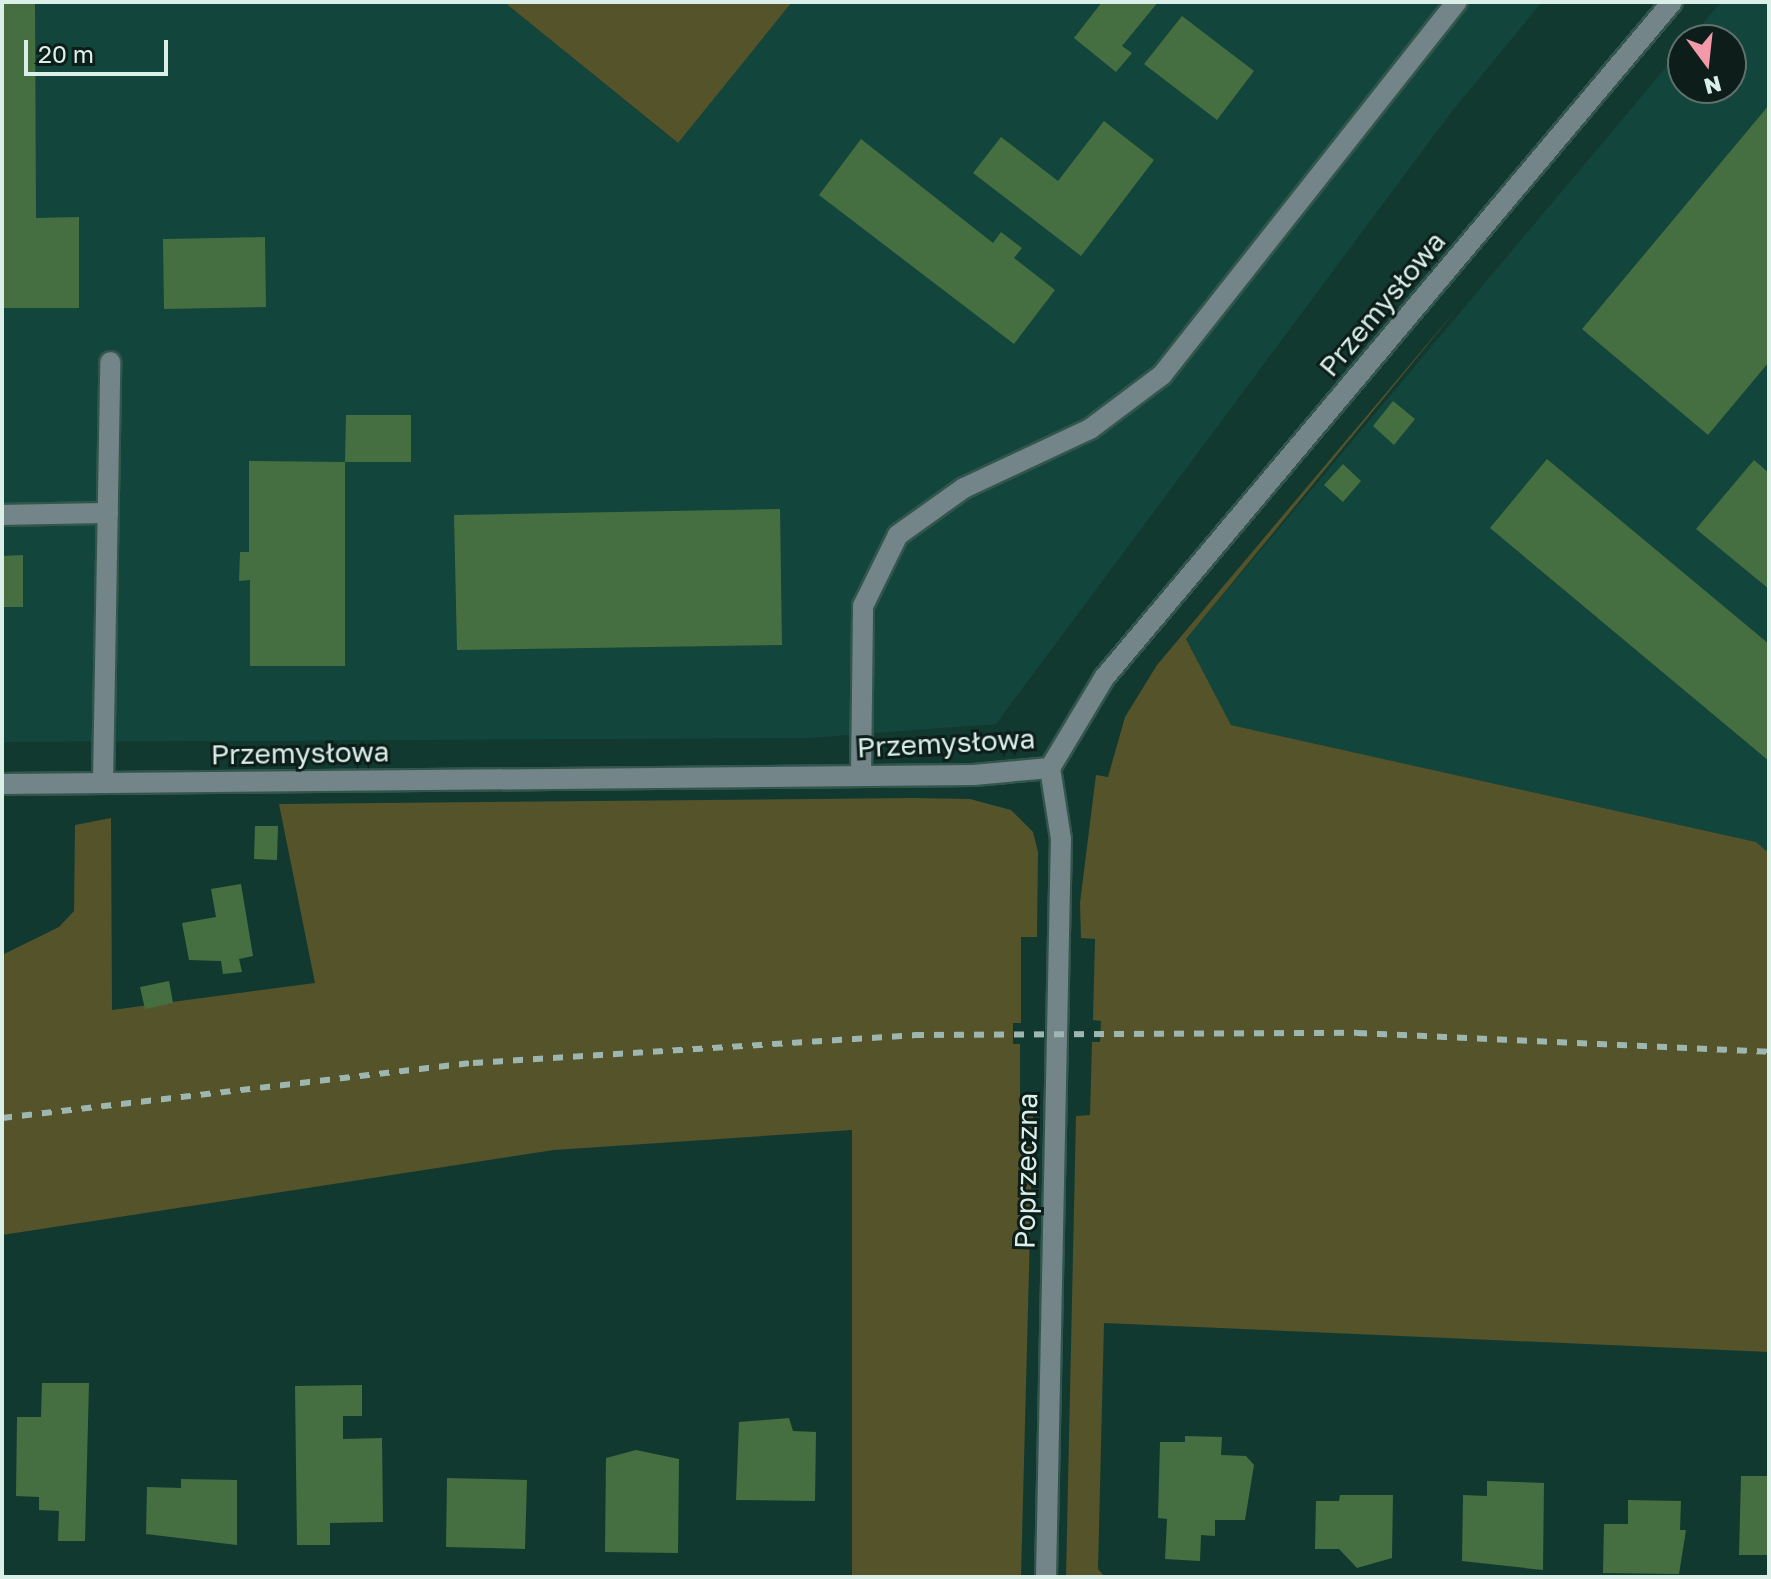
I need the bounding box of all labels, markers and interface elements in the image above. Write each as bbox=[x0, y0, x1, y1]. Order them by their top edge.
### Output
scale bar bbox=[28, 24, 172, 74]
north arrow bbox=[1667, 24, 1747, 104]
text: 20 m bbox=[38, 39, 94, 68]
text: N bbox=[1701, 71, 1724, 101]
street label: Przemysłowa bbox=[1312, 225, 1452, 383]
street label: Przemysłowa bbox=[856, 722, 1036, 764]
street label: Przemysłowa bbox=[210, 735, 390, 771]
street label: Poprzeczna bbox=[1008, 1093, 1044, 1249]

